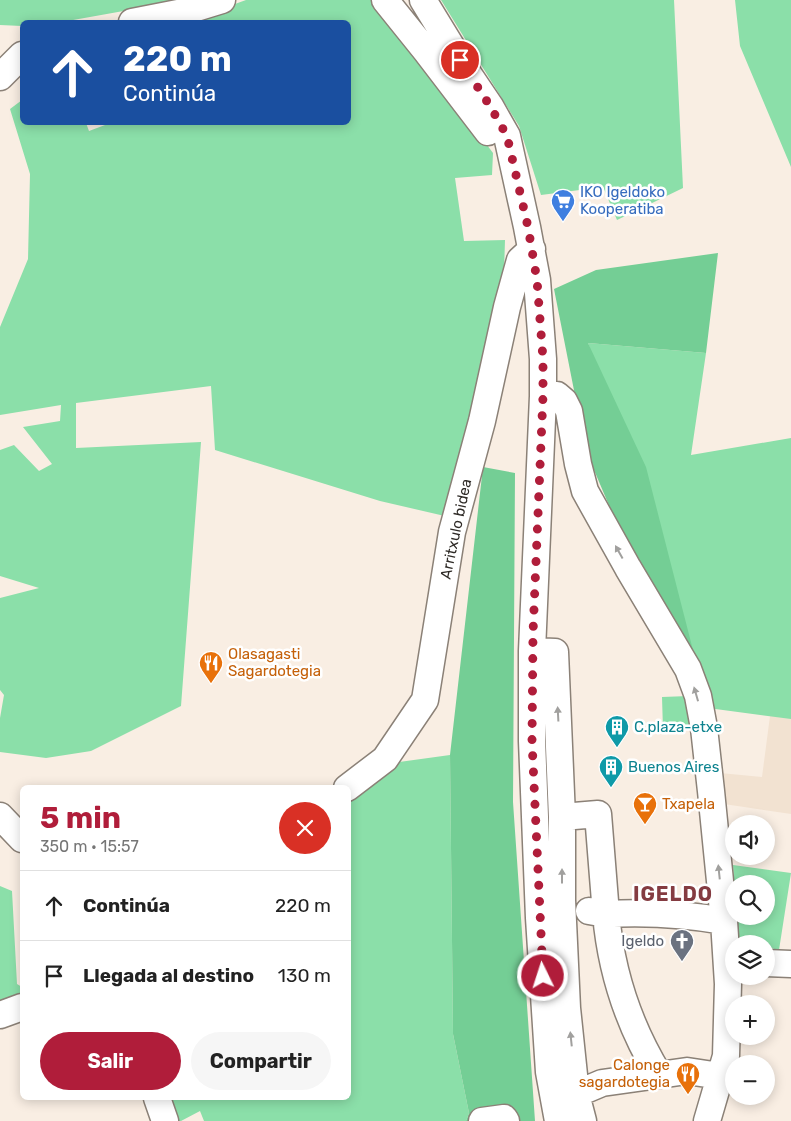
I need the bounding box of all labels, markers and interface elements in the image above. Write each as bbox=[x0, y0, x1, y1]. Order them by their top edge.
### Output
text: 220 m bbox=[123, 38, 232, 80]
pin bbox=[439, 39, 481, 81]
icon: ahead bbox=[40, 40, 105, 105]
icon: arrive bbox=[446, 46, 474, 74]
text: Continúa bbox=[123, 80, 216, 107]
place label: IKO Igeldoko Kooperatiba bbox=[580, 183, 665, 218]
supermarket icon: IKO Igeldoko Kooperatiba bbox=[550, 188, 576, 222]
street label: Arritxulo bidea bbox=[437, 477, 475, 581]
one-way arrow bbox=[615, 544, 623, 559]
place label: Olasagasti Sagardotegia bbox=[228, 645, 321, 680]
restaurant icon: Olasagasti Sagardotegia bbox=[198, 650, 224, 684]
one-way arrow bbox=[692, 686, 700, 701]
one-way arrow bbox=[553, 706, 561, 722]
building icon: C.plaza-etxe bbox=[604, 714, 630, 748]
place label: C.plaza-etxe bbox=[634, 718, 722, 736]
building icon: Buenos Aires bbox=[598, 754, 624, 788]
place label: Buenos Aires bbox=[628, 758, 720, 776]
bar icon: Txapela bbox=[632, 791, 658, 825]
place label: Txapela bbox=[662, 795, 715, 813]
text: 5 min bbox=[40, 800, 121, 836]
button: close bbox=[279, 802, 331, 854]
map controls bbox=[725, 815, 775, 1105]
button: sound bbox=[725, 815, 775, 865]
text: 350 m · 15:57 bbox=[40, 837, 139, 856]
one-way arrow bbox=[715, 864, 723, 880]
one-way arrow bbox=[558, 868, 566, 884]
button: search bbox=[725, 875, 775, 925]
district label: IGELDO bbox=[633, 882, 713, 906]
icon: ahead bbox=[40, 892, 68, 920]
text: Continúa bbox=[83, 894, 170, 917]
text: 220 m bbox=[275, 894, 331, 917]
church icon: Igeldo bbox=[669, 928, 695, 962]
place label: Igeldo bbox=[621, 932, 664, 950]
button: layers bbox=[725, 935, 775, 985]
position arrow bbox=[516, 949, 568, 1001]
icon: arrive bbox=[40, 962, 68, 990]
text: Llegada al destino bbox=[83, 964, 254, 987]
text: 130 m bbox=[278, 964, 331, 987]
button: + bbox=[725, 995, 775, 1045]
one-way arrow bbox=[566, 1030, 574, 1046]
button: Salir bbox=[40, 1032, 181, 1090]
button: Compartir bbox=[191, 1032, 331, 1090]
button: − bbox=[725, 1055, 775, 1105]
place label: Calonge sagardotegia bbox=[579, 1056, 670, 1091]
restaurant icon: Calonge sagardotegia bbox=[675, 1061, 701, 1095]

